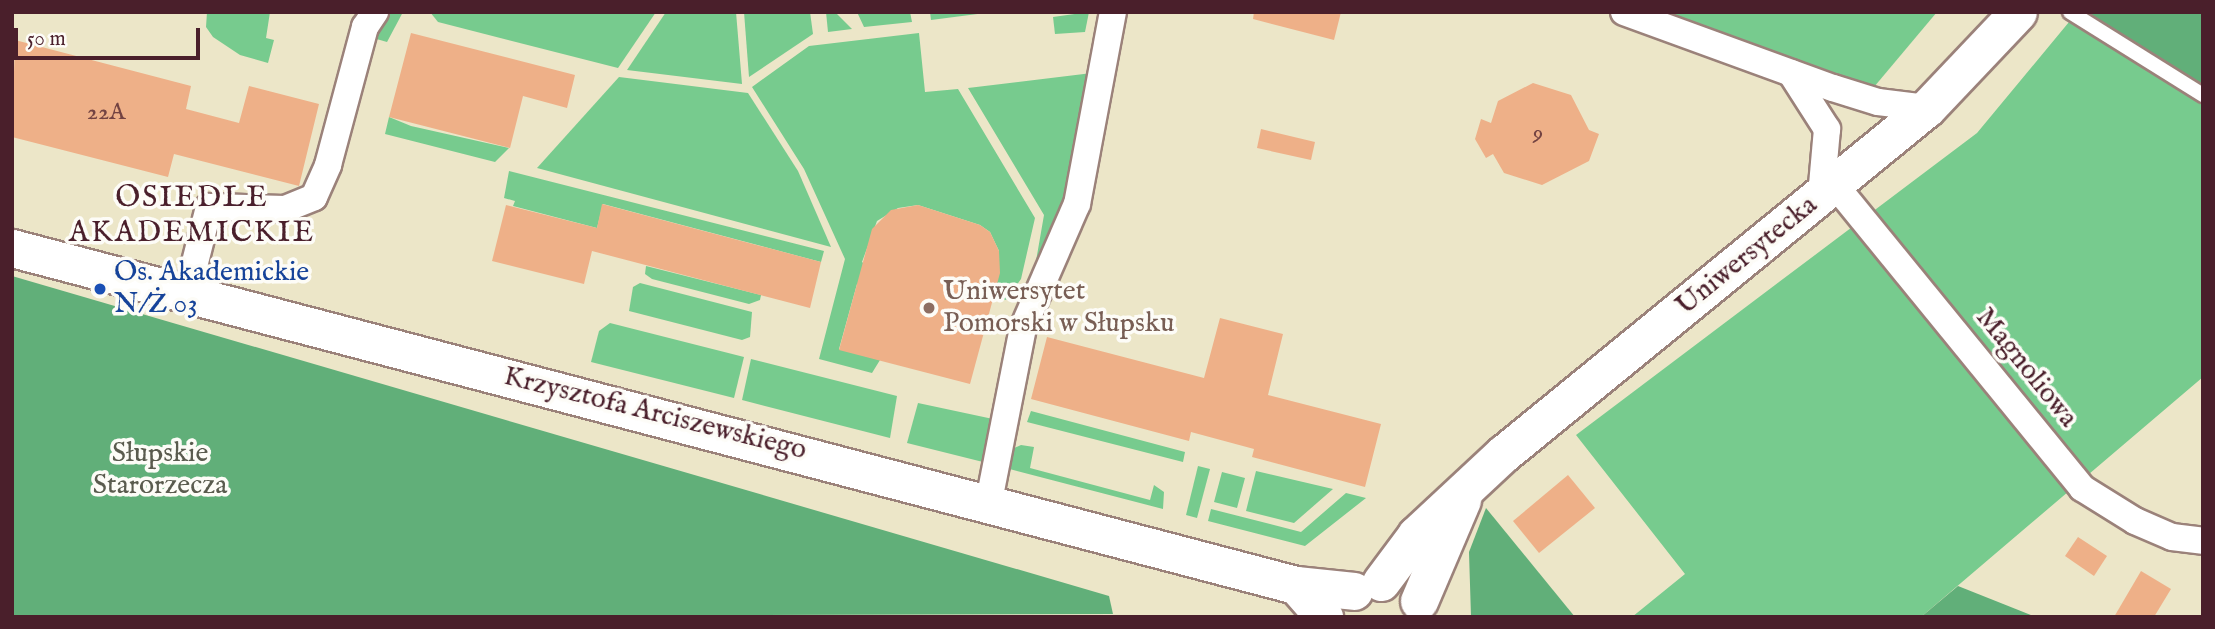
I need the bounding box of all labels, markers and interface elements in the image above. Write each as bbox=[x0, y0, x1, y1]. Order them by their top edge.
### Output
scale bar bbox=[18, 14, 203, 58]
text: 50 m bbox=[27, 26, 66, 53]
house number: 22A bbox=[87, 99, 125, 127]
house number: 9 bbox=[1533, 120, 1543, 148]
district label: OSIEDLE AKADEMICKIE bbox=[70, 180, 314, 250]
street label: Uniwersytecka bbox=[1670, 189, 1824, 323]
place label: Os. Akademickie N/Ż 03 bbox=[114, 256, 309, 322]
place label: Uniwersytet Pomorski w Słupsku bbox=[943, 275, 1174, 341]
marker: Os. Akademickie N/Ż 03 bbox=[92, 281, 108, 297]
marker: Uniwersytet Pomorski w Słupsku bbox=[921, 300, 937, 316]
street label: Magnoliowa bbox=[1968, 302, 2084, 434]
street label: Krzysztofa Arciszewskiego bbox=[500, 360, 810, 468]
park label: Słupskie Starorzecza bbox=[93, 437, 227, 503]

